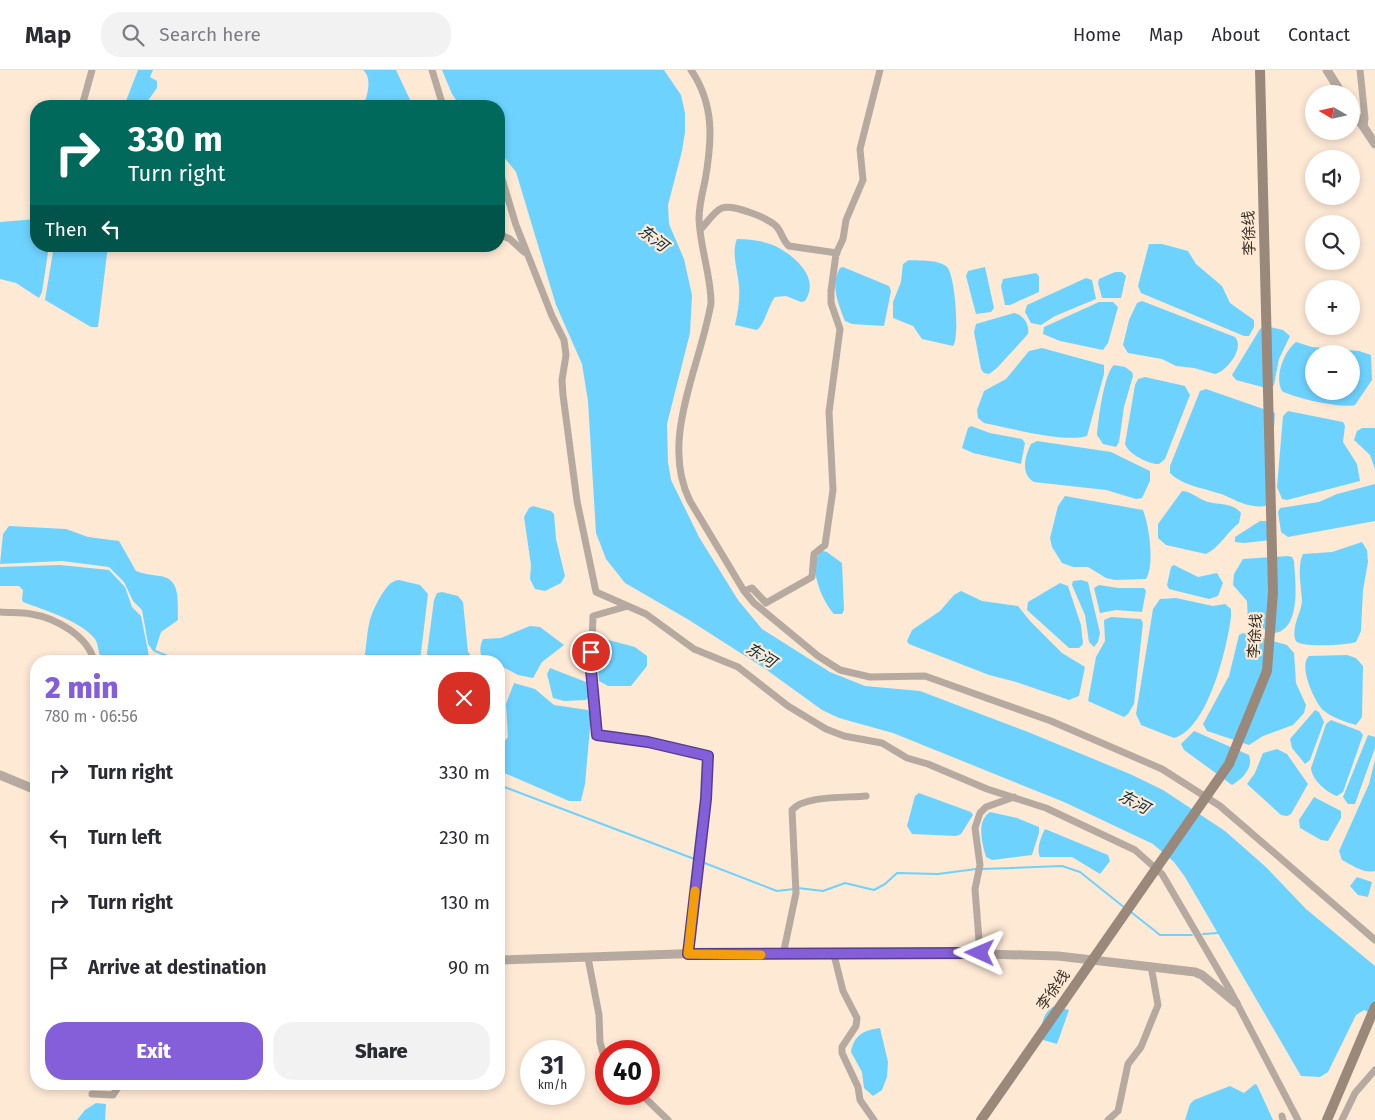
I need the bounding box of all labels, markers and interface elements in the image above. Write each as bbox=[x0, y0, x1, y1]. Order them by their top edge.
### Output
search box bbox=[101, 12, 451, 57]
text: Map bbox=[25, 21, 71, 49]
icon: search bbox=[119, 21, 147, 49]
text: Search here bbox=[159, 23, 261, 46]
text: Home bbox=[1073, 24, 1121, 46]
text: Map bbox=[1149, 24, 1183, 46]
text: About bbox=[1211, 24, 1260, 46]
text: Contact bbox=[1288, 24, 1350, 46]
north arrow bbox=[1305, 85, 1360, 140]
map controls bbox=[1305, 85, 1360, 400]
text: 330 m bbox=[128, 118, 223, 160]
icon: right bbox=[45, 120, 110, 185]
button: sound bbox=[1305, 150, 1360, 205]
text: Turn right bbox=[128, 160, 225, 187]
street label: 李徐线 bbox=[1240, 210, 1258, 256]
icon: left bbox=[97, 215, 125, 243]
button: search bbox=[1305, 215, 1360, 270]
text: Then bbox=[45, 218, 87, 241]
water label: 东河 bbox=[634, 221, 674, 257]
button: + bbox=[1305, 280, 1360, 335]
button: − bbox=[1305, 345, 1360, 400]
street label: 李徐线 bbox=[1244, 613, 1266, 659]
pin bbox=[570, 631, 612, 673]
icon: arrive bbox=[577, 638, 605, 666]
water label: 东河 bbox=[742, 638, 782, 673]
text: 2 min bbox=[45, 670, 118, 706]
button: close bbox=[438, 672, 490, 724]
text: 780 m · 06:56 bbox=[45, 707, 138, 726]
icon: right bbox=[45, 759, 73, 787]
text: Turn right bbox=[88, 761, 173, 784]
text: 330 m bbox=[439, 761, 490, 784]
water label: 东河 bbox=[1115, 786, 1155, 819]
icon: left bbox=[45, 824, 73, 852]
text: Turn left bbox=[88, 826, 162, 849]
text: 230 m bbox=[439, 826, 490, 849]
icon: right bbox=[45, 889, 73, 917]
text: Turn right bbox=[88, 891, 173, 914]
text: 130 m bbox=[440, 891, 490, 914]
position arrow bbox=[953, 926, 1005, 978]
icon: arrive bbox=[45, 954, 73, 982]
text: Arrive at destination bbox=[88, 956, 267, 979]
text: 90 m bbox=[448, 956, 490, 979]
street label: 李徐线 bbox=[1033, 966, 1073, 1014]
button: Exit bbox=[45, 1022, 263, 1080]
button: Share bbox=[273, 1022, 490, 1080]
speed limit sign: 40 bbox=[595, 1040, 660, 1105]
text: 31 bbox=[540, 1051, 565, 1081]
text: km/h bbox=[538, 1078, 567, 1092]

